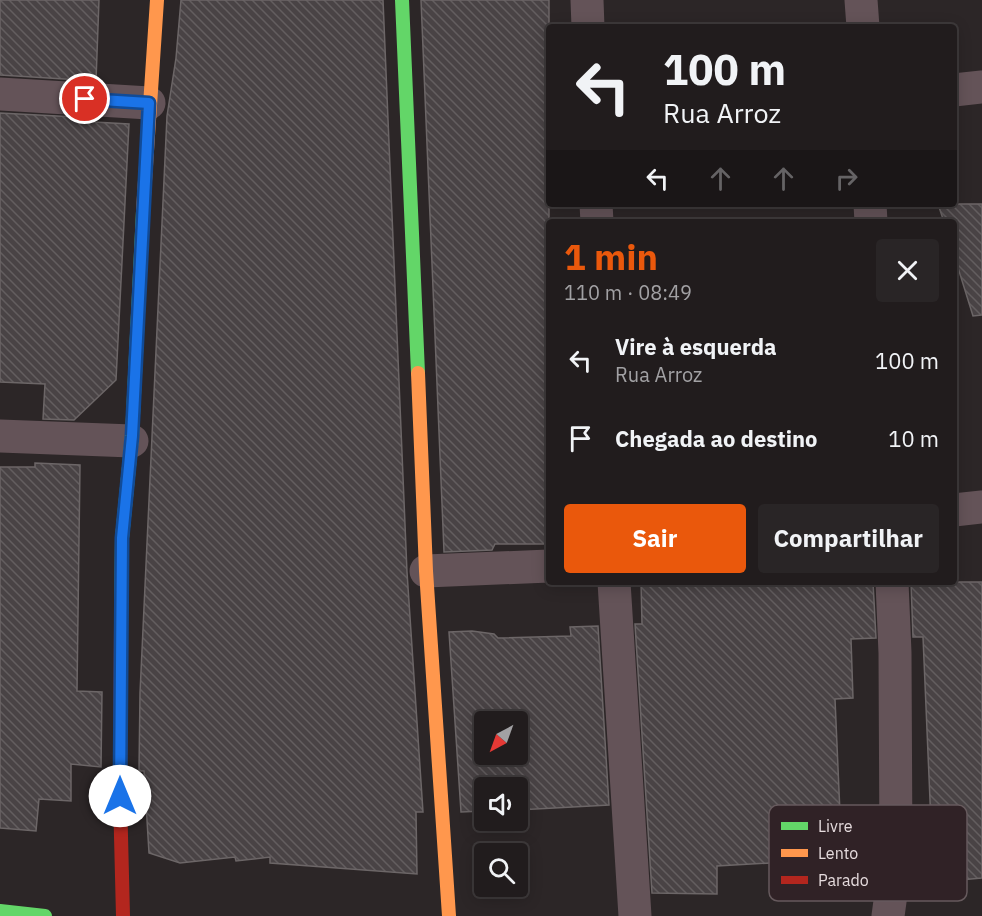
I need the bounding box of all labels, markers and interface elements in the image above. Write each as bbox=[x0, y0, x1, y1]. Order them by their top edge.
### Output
text: 100 m bbox=[663, 42, 786, 97]
icon: left bbox=[564, 48, 642, 126]
pin bbox=[59, 73, 110, 124]
icon: arrive bbox=[68, 82, 101, 115]
text: Rua Arroz bbox=[663, 95, 781, 130]
icon: left bbox=[641, 162, 674, 195]
icon: ahead bbox=[704, 162, 737, 195]
icon: ahead bbox=[767, 162, 800, 195]
icon: right bbox=[830, 162, 863, 195]
text: 1 min bbox=[564, 233, 658, 280]
button: close bbox=[876, 239, 939, 302]
text: 110 m · 08:49 bbox=[564, 279, 692, 306]
text: Vire à esquerda bbox=[615, 332, 777, 361]
icon: left bbox=[564, 344, 597, 377]
text: 100 m bbox=[875, 346, 939, 375]
text: Rua Arroz bbox=[615, 361, 702, 388]
icon: arrive bbox=[564, 422, 597, 455]
text: Chegada ao destino bbox=[615, 424, 818, 453]
text: 10 m bbox=[888, 424, 939, 453]
button: Sair bbox=[564, 504, 746, 573]
button: Compartilhar bbox=[758, 504, 939, 573]
north arrow bbox=[474, 711, 528, 765]
map controls bbox=[474, 711, 528, 897]
position arrow bbox=[88, 764, 152, 828]
button: sound bbox=[474, 777, 528, 831]
legend bbox=[769, 805, 967, 901]
text: Livre bbox=[818, 816, 853, 836]
button: search bbox=[474, 843, 528, 897]
text: Lento bbox=[818, 843, 858, 863]
text: Parado bbox=[818, 870, 869, 890]

